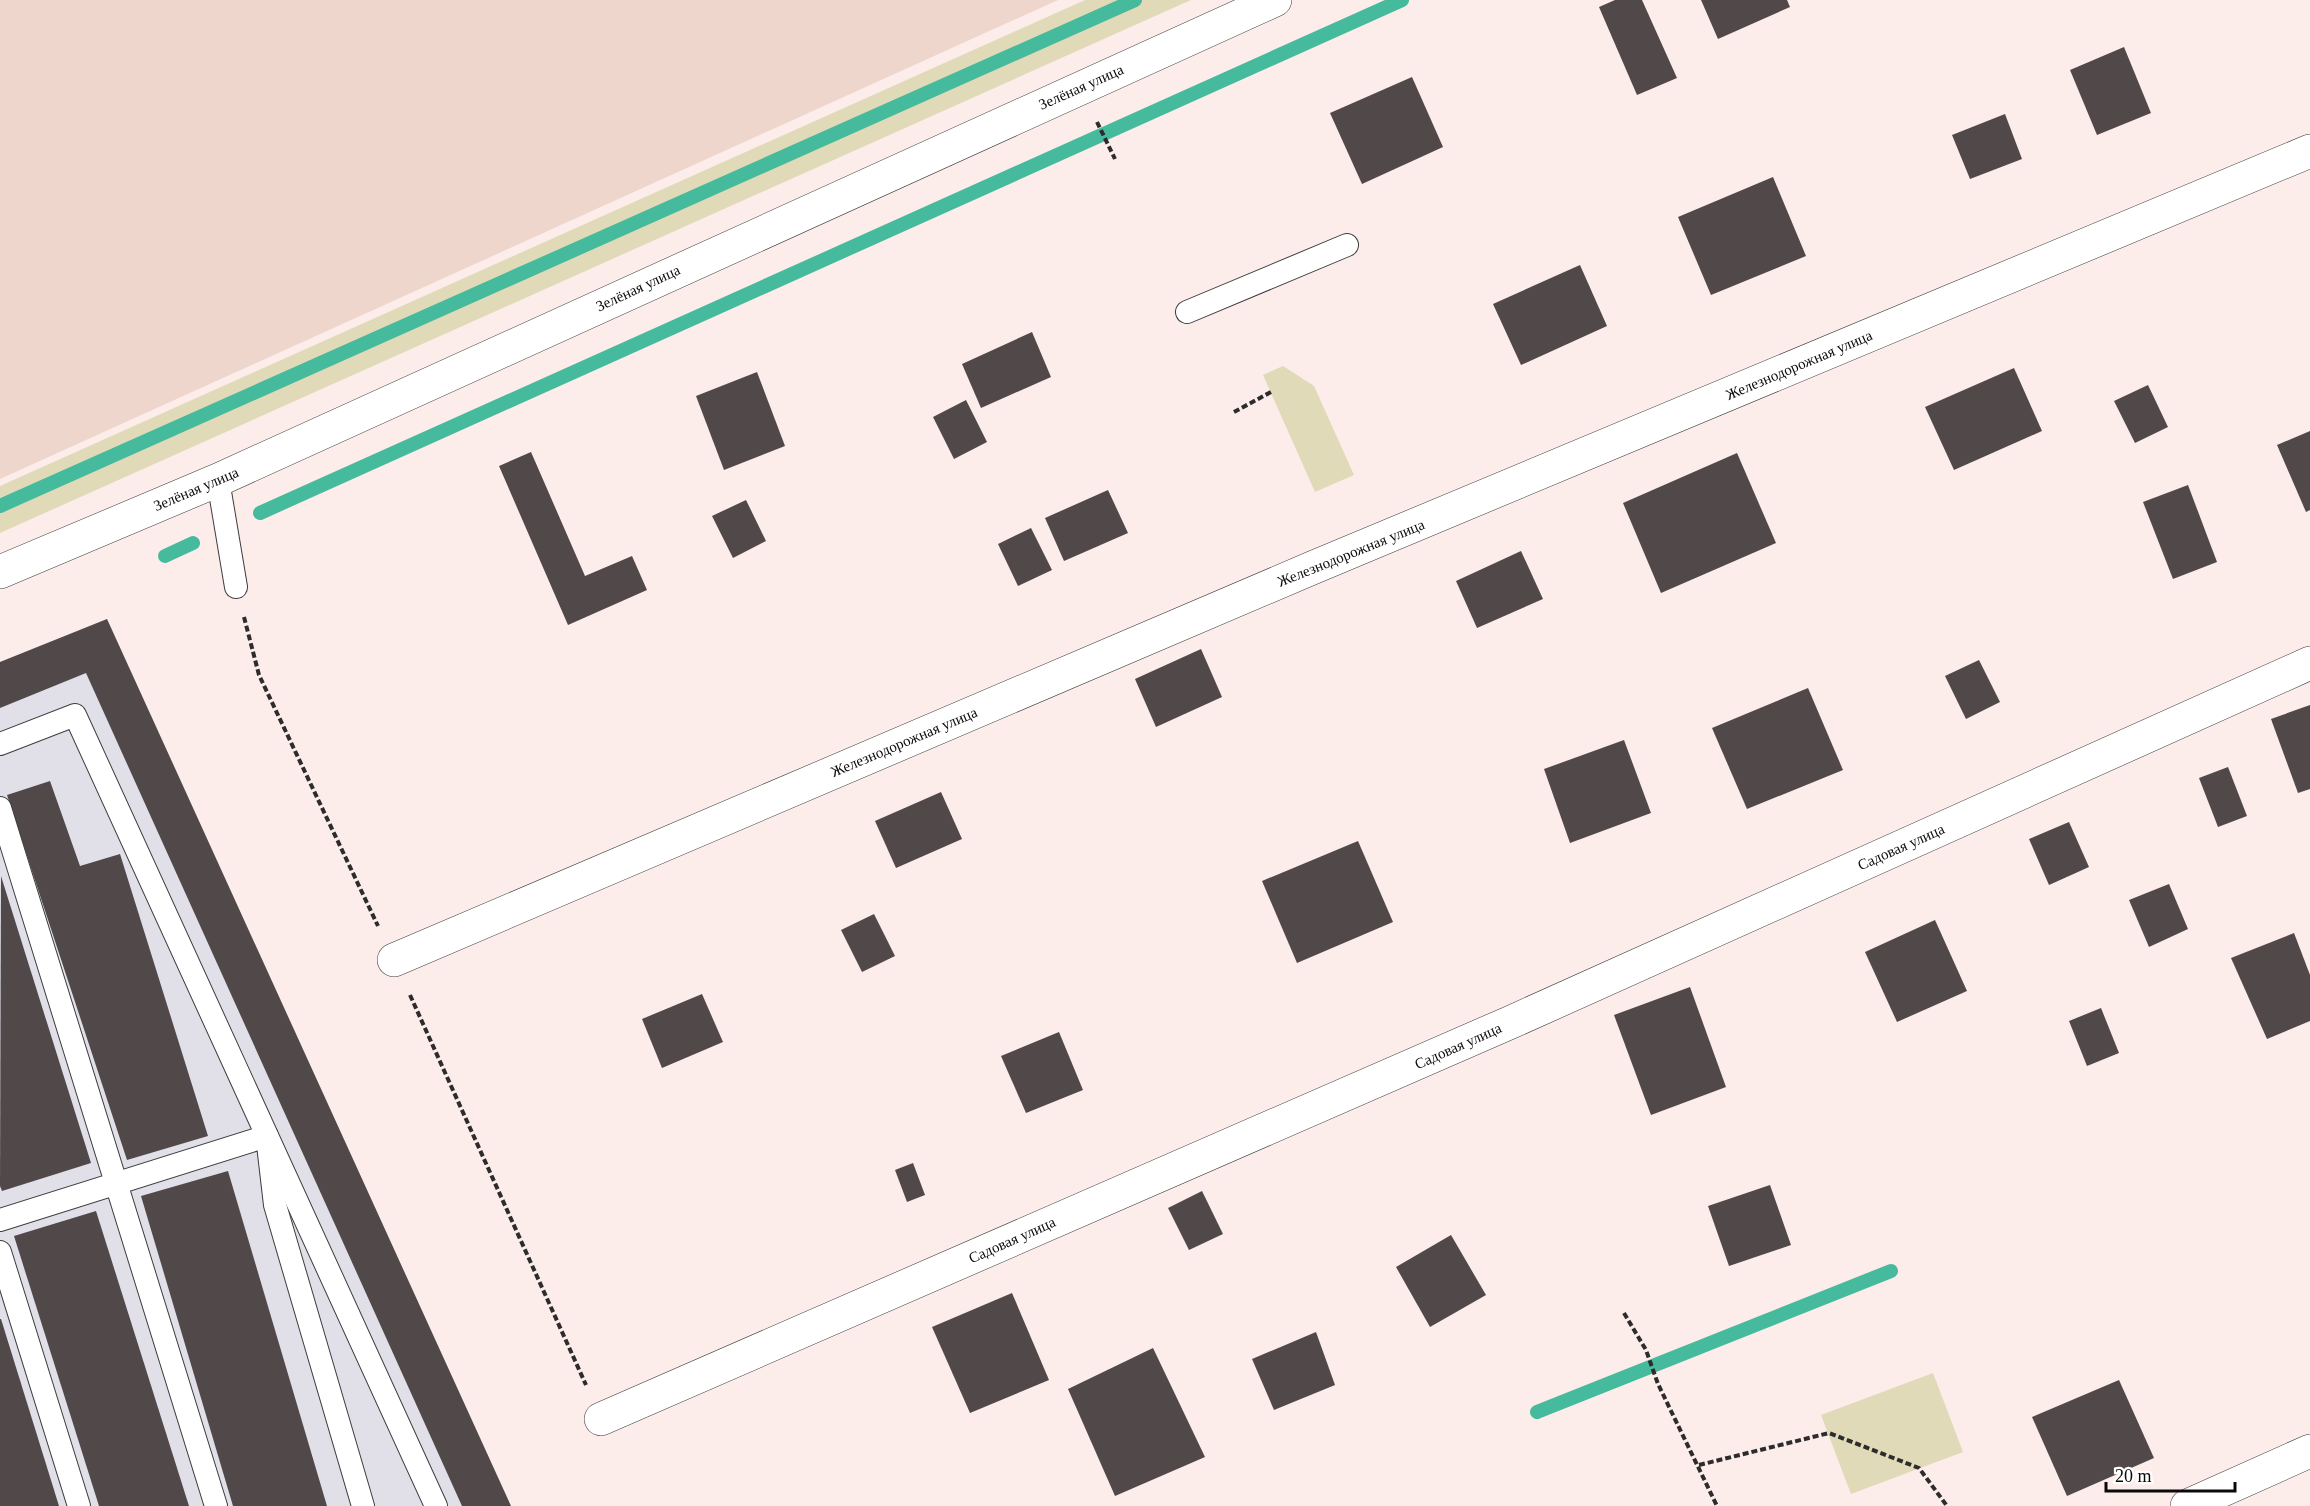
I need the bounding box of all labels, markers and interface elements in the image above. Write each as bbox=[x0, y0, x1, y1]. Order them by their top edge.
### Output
street label: Зелёная улица bbox=[1036, 61, 1126, 113]
street label: Зелёная улица bbox=[594, 261, 683, 314]
street label: Железнодорожная улица bbox=[1724, 327, 1875, 403]
street label: Зелёная улица bbox=[151, 464, 241, 514]
street label: Железнодорожная улица bbox=[1275, 516, 1427, 590]
street label: Железнодорожная улица bbox=[829, 704, 980, 780]
street label: Садовая улица bbox=[1855, 821, 1947, 873]
street label: Садовая улица bbox=[1412, 1020, 1504, 1072]
street label: Садовая улица bbox=[966, 1214, 1058, 1266]
scale bar bbox=[2106, 1455, 2235, 1493]
text: 20 m bbox=[2115, 1466, 2152, 1486]

